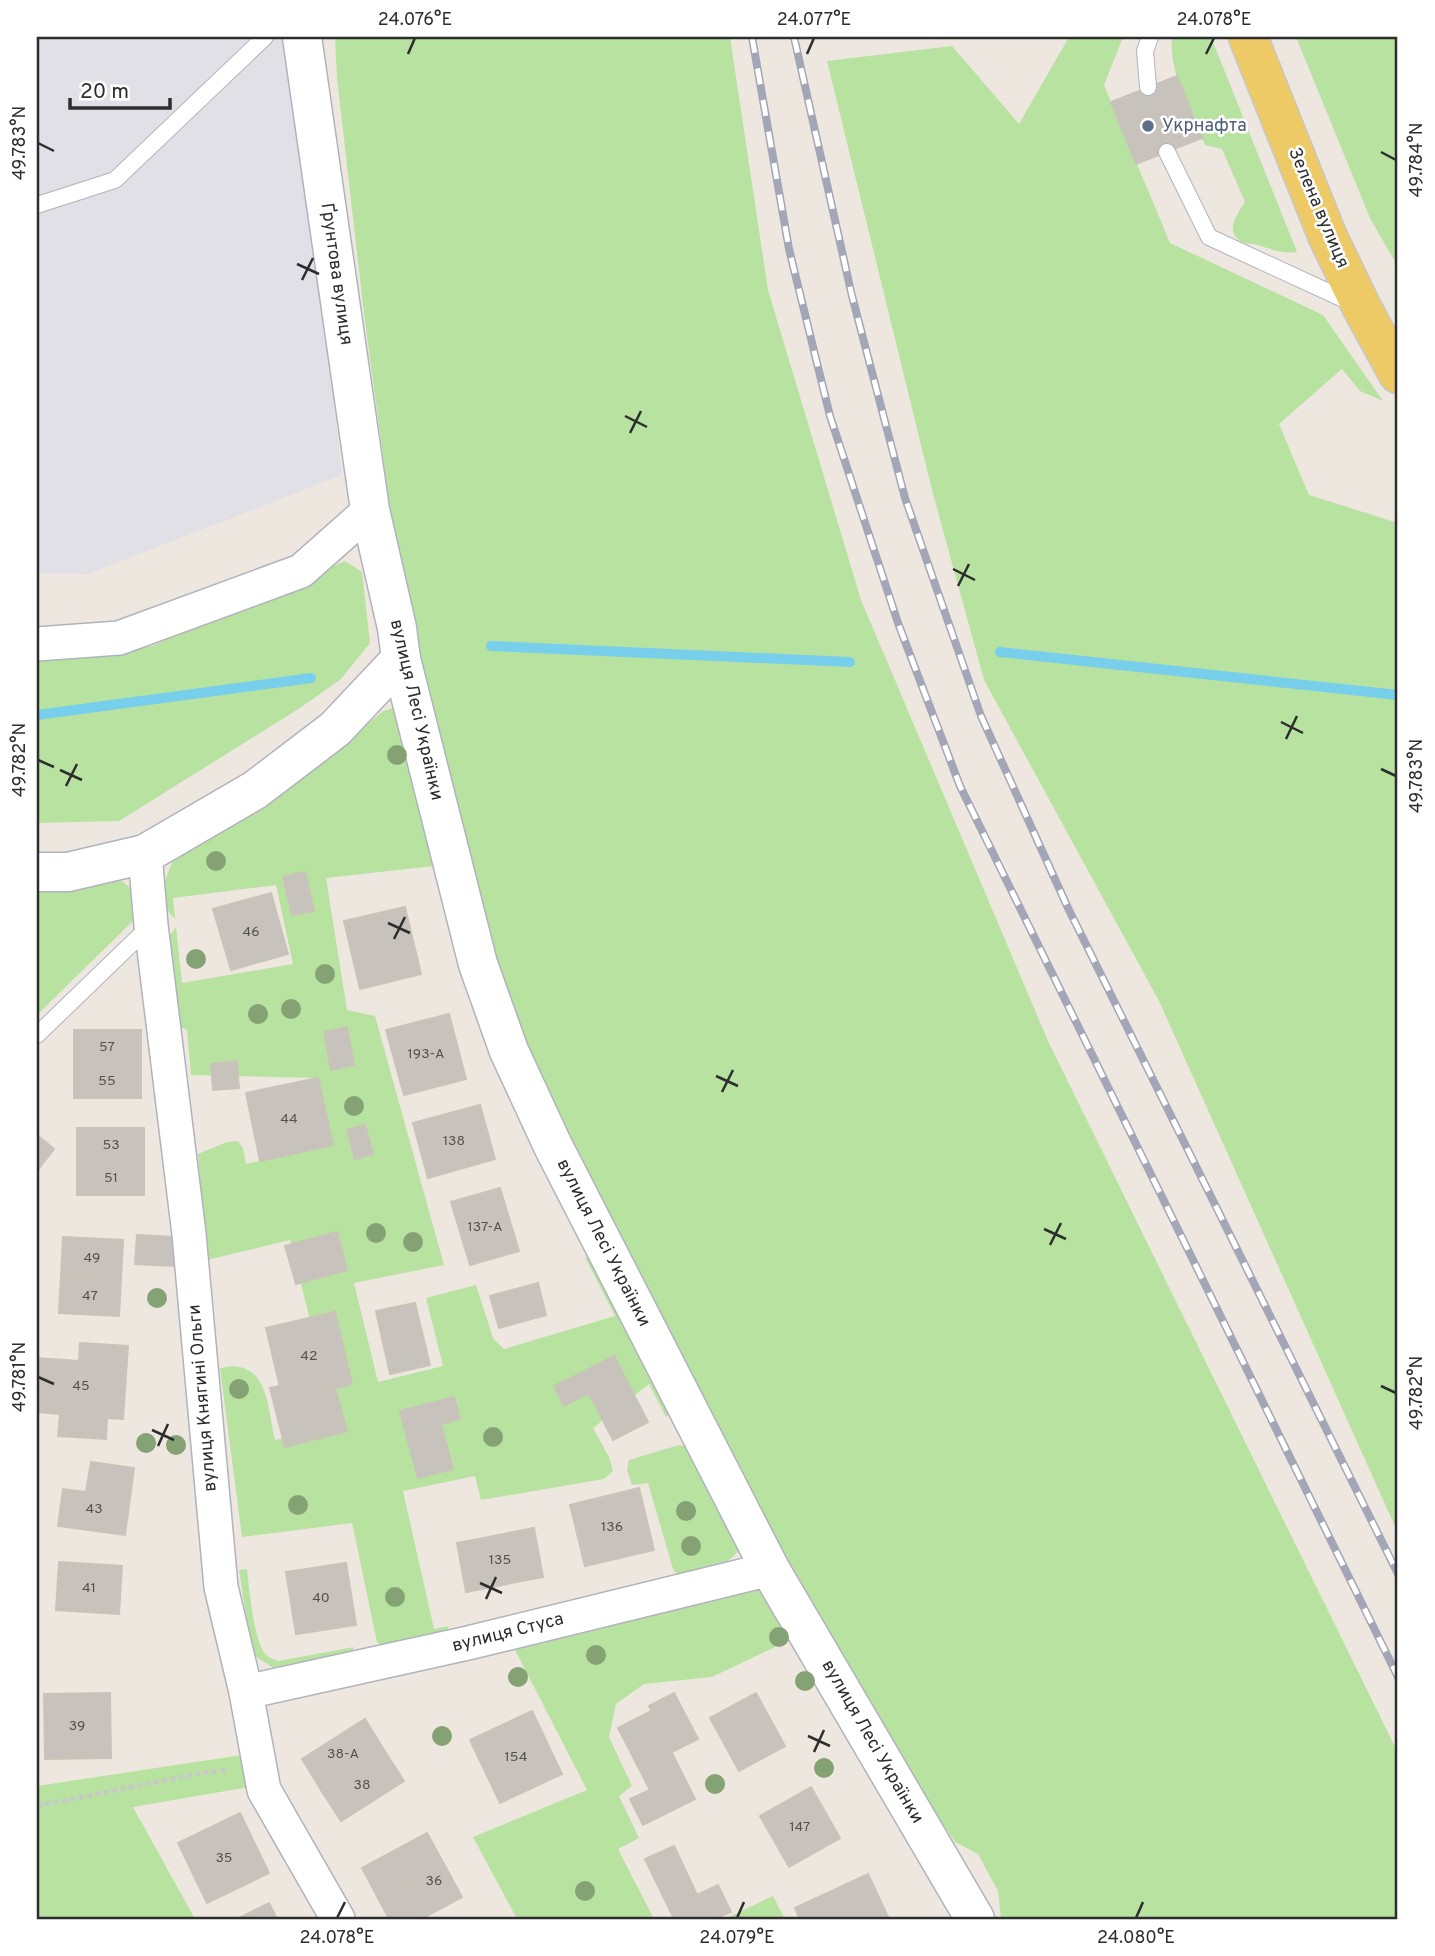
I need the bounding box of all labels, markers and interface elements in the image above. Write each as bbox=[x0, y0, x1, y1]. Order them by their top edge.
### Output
text: 24.076°E bbox=[378, 9, 452, 32]
text: 24.077°E bbox=[777, 9, 851, 32]
text: 24.078°E bbox=[1176, 9, 1252, 32]
scale bar bbox=[70, 66, 170, 110]
text: 20 m bbox=[80, 79, 129, 106]
text: 49.783°N bbox=[9, 106, 32, 180]
place label: Укрнафта bbox=[1162, 115, 1247, 138]
marker: Укрнафта bbox=[1140, 118, 1156, 134]
text: 49.784°N bbox=[1406, 122, 1429, 198]
street label: Зелена вулиця bbox=[1282, 144, 1354, 272]
street label: Ґрунтова вулиця bbox=[315, 201, 358, 347]
street label: вулиця Лесі Українки bbox=[384, 617, 448, 803]
text: 49.782°N bbox=[9, 723, 32, 797]
text: 49.783°N bbox=[1406, 739, 1429, 813]
house number: 46 bbox=[242, 924, 260, 941]
house number: 57 bbox=[99, 1039, 115, 1056]
house number: 193-А bbox=[408, 1046, 444, 1063]
house number: 55 bbox=[98, 1073, 116, 1090]
house number: 44 bbox=[280, 1111, 298, 1128]
house number: 138 bbox=[443, 1133, 465, 1150]
house number: 53 bbox=[102, 1137, 120, 1154]
street label: вулиця Лесі Українки bbox=[551, 1155, 655, 1331]
house number: 51 bbox=[104, 1170, 118, 1187]
house number: 137-А bbox=[468, 1219, 503, 1236]
house number: 49 bbox=[84, 1250, 100, 1267]
house number: 47 bbox=[82, 1288, 98, 1305]
street label: вулиця Княгині Ольги bbox=[183, 1303, 223, 1493]
text: 49.781°N bbox=[9, 1342, 32, 1412]
house number: 42 bbox=[300, 1348, 318, 1365]
text: 49.782°N bbox=[1406, 1356, 1429, 1430]
house number: 45 bbox=[72, 1378, 90, 1395]
house number: 43 bbox=[85, 1501, 103, 1518]
house number: 136 bbox=[601, 1519, 623, 1536]
house number: 135 bbox=[489, 1552, 511, 1569]
house number: 41 bbox=[82, 1580, 96, 1597]
house number: 40 bbox=[312, 1590, 330, 1607]
street label: вулиця Стуса bbox=[450, 1608, 566, 1658]
street label: вулиця Лесі Українки bbox=[816, 1656, 928, 1828]
house number: 39 bbox=[69, 1718, 85, 1735]
house number: 38-А bbox=[327, 1746, 359, 1763]
house number: 154 bbox=[505, 1749, 527, 1766]
house number: 38 bbox=[354, 1777, 370, 1794]
house number: 147 bbox=[790, 1819, 810, 1836]
house number: 35 bbox=[215, 1850, 233, 1867]
house number: 36 bbox=[426, 1873, 442, 1890]
text: 24.078°E bbox=[299, 1927, 375, 1950]
text: 24.079°E bbox=[699, 1927, 775, 1950]
text: 24.080°E bbox=[1097, 1927, 1175, 1950]

